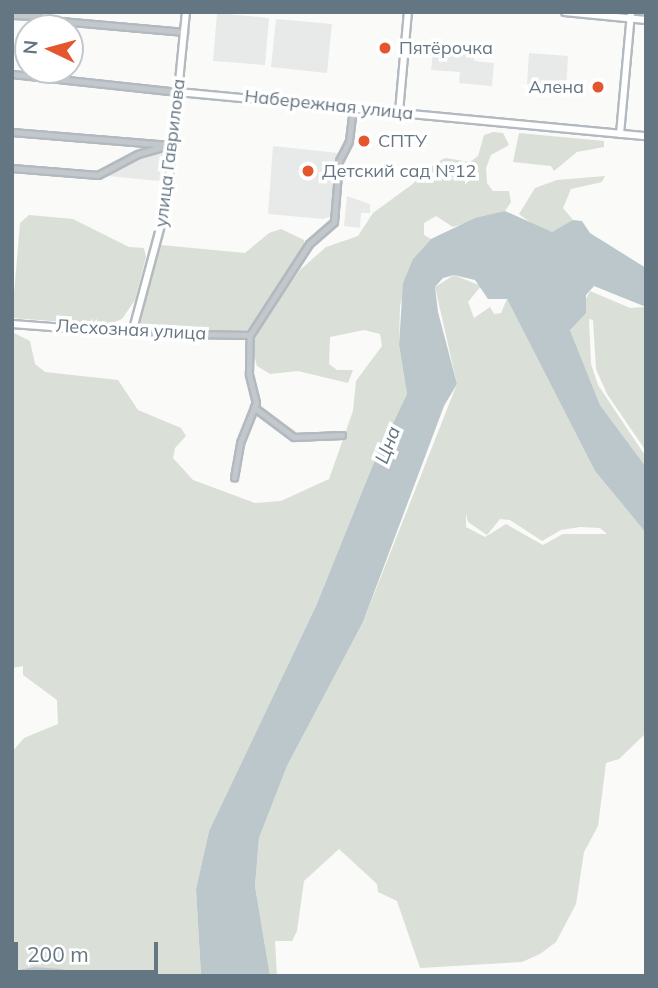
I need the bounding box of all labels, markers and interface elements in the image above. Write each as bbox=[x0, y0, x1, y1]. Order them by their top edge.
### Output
north arrow bbox=[14, 14, 84, 84]
place label: Пятёрочка bbox=[399, 37, 493, 59]
text: N bbox=[17, 39, 43, 56]
marker: Пятёрочка bbox=[377, 40, 393, 56]
place label: Алена bbox=[528, 76, 584, 98]
street label: улица Гаврилова bbox=[150, 78, 190, 228]
marker: Алена bbox=[590, 79, 606, 95]
street label: Набережная улица bbox=[244, 85, 414, 125]
place label: СПТУ bbox=[378, 130, 427, 152]
marker: СПТУ bbox=[356, 133, 372, 149]
place label: Детский сад №12 bbox=[322, 160, 476, 182]
marker: Детский сад №12 bbox=[300, 163, 316, 179]
street label: Лесхозная улица bbox=[55, 315, 207, 345]
water label: Цна bbox=[371, 423, 405, 467]
scale bar bbox=[18, 928, 161, 972]
text: 200 m bbox=[27, 941, 89, 967]

